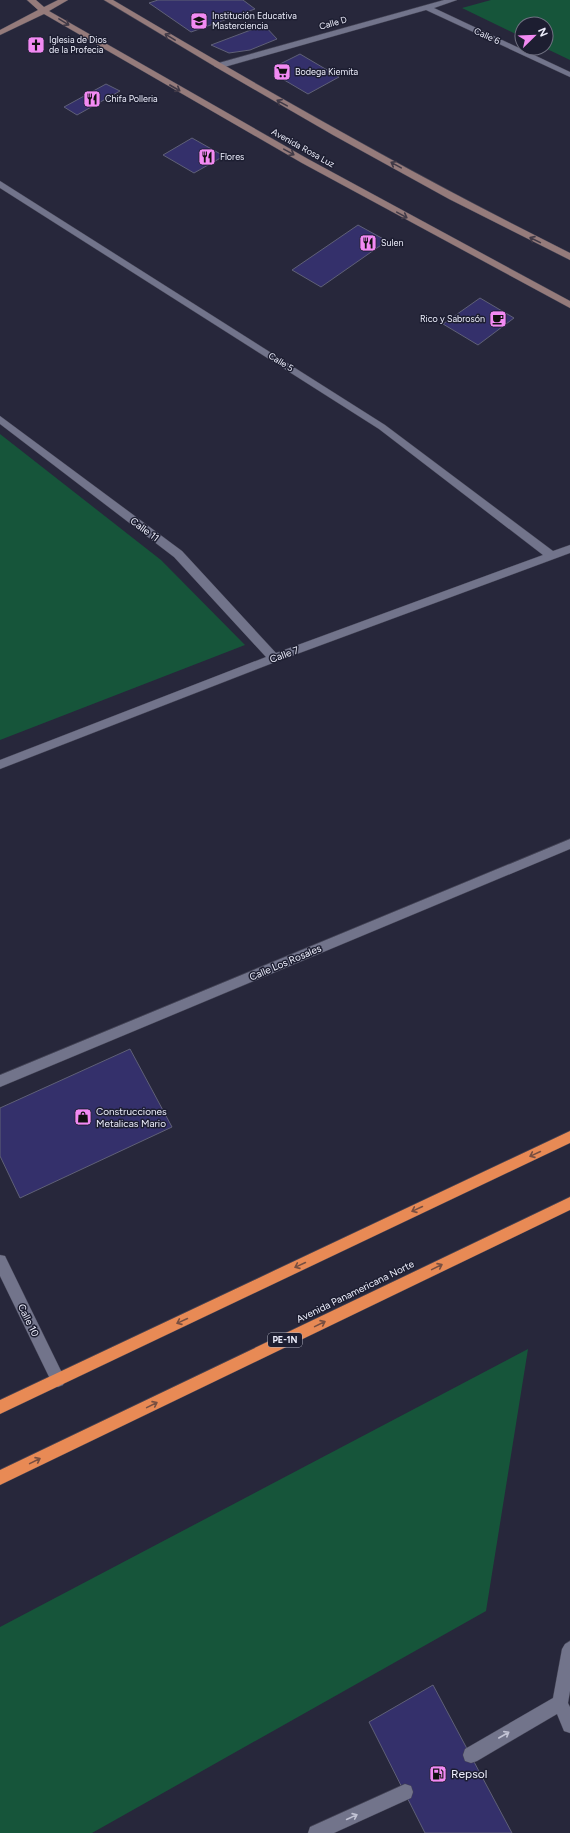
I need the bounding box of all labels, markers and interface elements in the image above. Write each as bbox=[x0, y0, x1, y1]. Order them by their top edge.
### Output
place label: Institución Educativa Masterciencia bbox=[212, 10, 297, 31]
school or university icon: Institución Educativa Masterciencia bbox=[189, 11, 209, 31]
street label: Calle D bbox=[318, 13, 348, 32]
north arrow bbox=[514, 16, 554, 56]
one-way arrow bbox=[58, 18, 70, 26]
street label: Calle 6 bbox=[473, 25, 502, 46]
text: N bbox=[535, 26, 550, 39]
one-way arrow bbox=[164, 33, 176, 41]
place label: Iglesia de Dios de la Profecia bbox=[49, 34, 107, 55]
church icon: Iglesia de Dios de la Profecia bbox=[26, 35, 46, 55]
supermarket icon: Bodega Kiemita bbox=[272, 62, 292, 82]
place label: Bodega Kiemita bbox=[295, 66, 359, 77]
one-way arrow bbox=[169, 85, 181, 93]
restaurant icon: Chifa Polleria bbox=[82, 89, 102, 109]
place label: Chifa Polleria bbox=[105, 93, 158, 104]
one-way arrow bbox=[276, 98, 288, 106]
street label: Avenida Rosa Luz bbox=[270, 126, 337, 170]
restaurant icon: Flores bbox=[197, 147, 217, 167]
one-way arrow bbox=[283, 148, 295, 156]
place label: Flores bbox=[220, 151, 244, 162]
one-way arrow bbox=[390, 161, 402, 169]
one-way arrow bbox=[396, 212, 408, 219]
restaurant icon: Sulen bbox=[358, 233, 378, 253]
one-way arrow bbox=[529, 236, 541, 243]
place label: Sulen bbox=[381, 237, 403, 248]
cafe icon: Rico y Sabrosón bbox=[488, 309, 508, 329]
place label: Rico y Sabrosón bbox=[420, 313, 485, 324]
street label: Calle 5 bbox=[267, 350, 296, 373]
street label: Calle 11 bbox=[128, 514, 162, 544]
street label: Calle 7 bbox=[268, 643, 301, 666]
street label: Calle Los Rosales bbox=[247, 941, 323, 983]
place label: Construcciones Metalicas Mario bbox=[96, 1105, 167, 1130]
shop icon: Construcciones Metalicas Mario bbox=[73, 1107, 93, 1127]
one-way arrow bbox=[529, 1151, 541, 1158]
one-way arrow bbox=[412, 1206, 424, 1213]
street label: Avenida Panamericana Norte bbox=[294, 1257, 417, 1326]
one-way arrow bbox=[294, 1262, 306, 1269]
one-way arrow bbox=[431, 1263, 443, 1270]
street label: Calle 10 bbox=[15, 1302, 42, 1339]
one-way arrow bbox=[177, 1318, 189, 1325]
one-way arrow bbox=[313, 1320, 325, 1327]
road number: PE-1N bbox=[268, 1333, 302, 1347]
one-way arrow bbox=[146, 1400, 158, 1408]
one-way arrow bbox=[29, 1457, 41, 1464]
one-way arrow bbox=[498, 1731, 510, 1739]
fuel station icon: Repsol bbox=[428, 1764, 448, 1784]
place label: Repsol bbox=[451, 1767, 487, 1781]
one-way arrow bbox=[346, 1813, 358, 1820]

